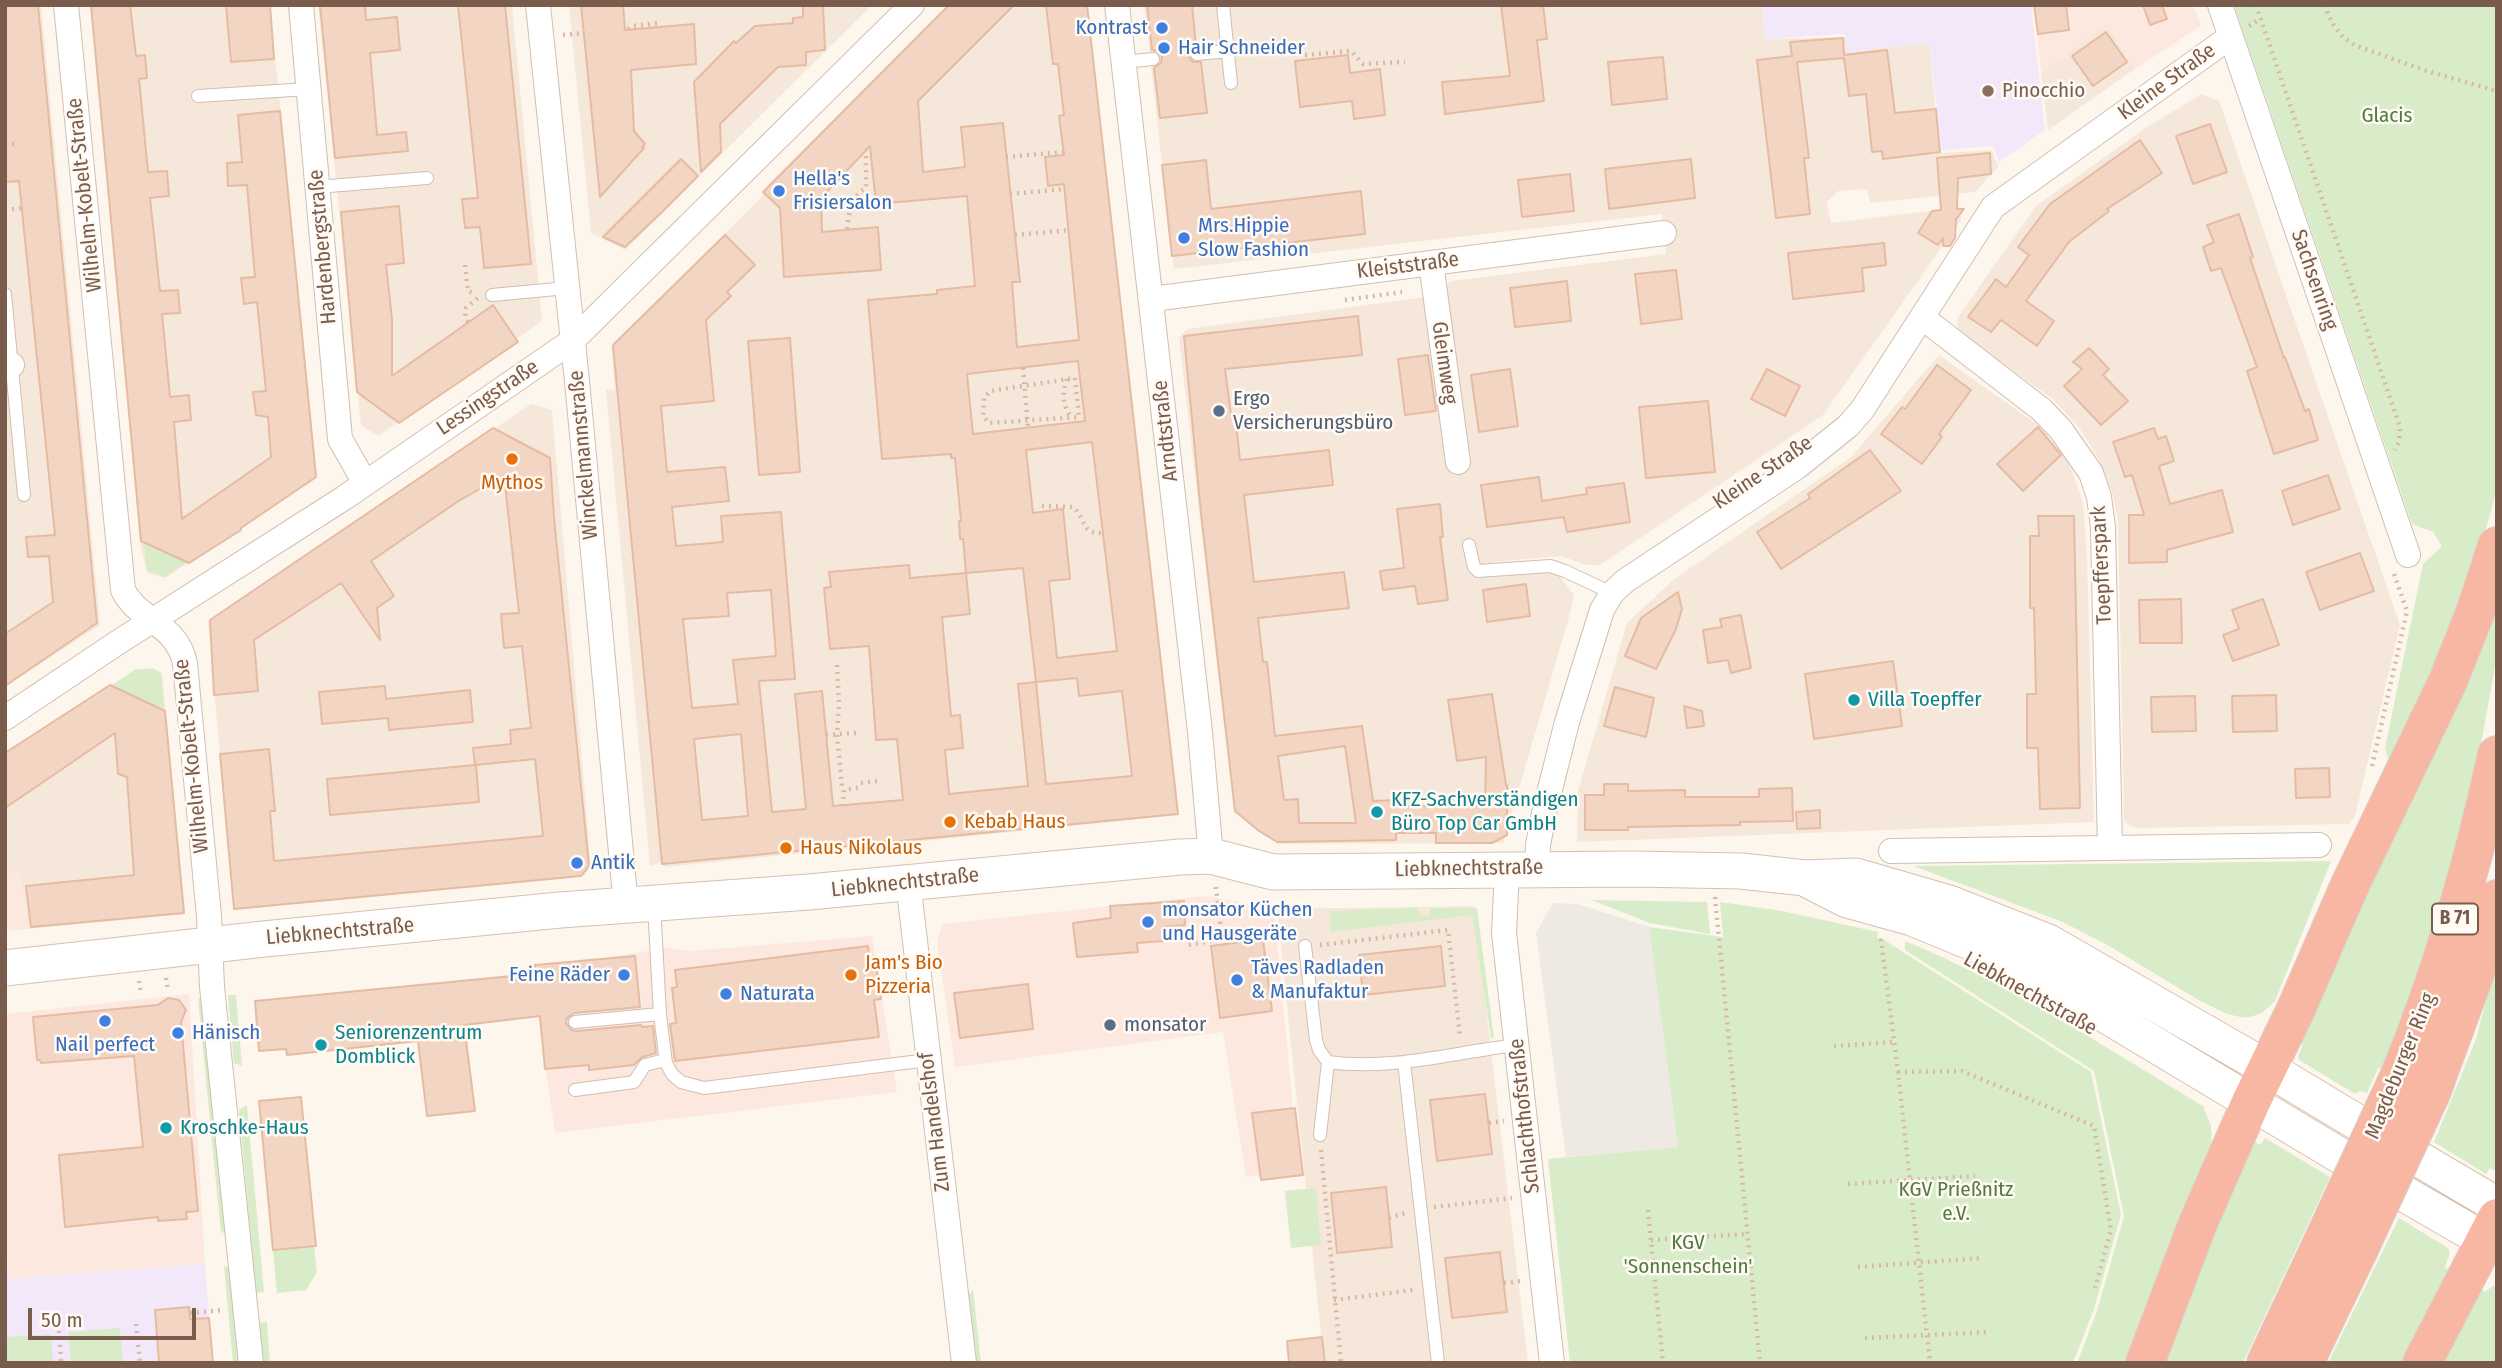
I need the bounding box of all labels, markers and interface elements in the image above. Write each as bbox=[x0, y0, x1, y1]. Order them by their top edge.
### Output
place label: Kontrast bbox=[1076, 15, 1148, 41]
marker: Kontrast bbox=[1154, 20, 1170, 36]
place label: Hair Schneider bbox=[1178, 35, 1305, 61]
street label: Kleine Straße bbox=[2113, 38, 2221, 126]
marker: Hair Schneider bbox=[1156, 40, 1172, 56]
place label: Pinocchio bbox=[2002, 78, 2085, 104]
marker: Pinocchio bbox=[1980, 83, 1996, 99]
street label: Wilhelm-Kobelt-Straße bbox=[62, 97, 108, 293]
park label: Glacis bbox=[2361, 103, 2413, 129]
place label: Hella's Frisiersalon bbox=[793, 166, 892, 216]
street label: Hardenbergstraße bbox=[304, 169, 342, 325]
marker: Hella's Frisiersalon bbox=[771, 183, 787, 199]
place label: Mrs.Hippie Slow Fashion bbox=[1198, 213, 1309, 263]
street label: Sachsenring bbox=[2285, 226, 2343, 334]
marker: Mrs.Hippie Slow Fashion bbox=[1176, 230, 1192, 246]
street label: Kleiststraße bbox=[1356, 247, 1460, 285]
street label: Gleimweg bbox=[1426, 320, 1462, 406]
street label: Lessingstraße bbox=[432, 355, 544, 441]
street label: Winckelmannstraße bbox=[564, 369, 604, 541]
street label: Arndtstraße bbox=[1148, 379, 1184, 483]
place label: Ergo Versicherungsbüro bbox=[1233, 386, 1393, 436]
marker: Ergo Versicherungsbüro bbox=[1211, 403, 1227, 419]
street label: Kleine Straße bbox=[1709, 431, 1817, 515]
marker: Mythos bbox=[504, 451, 520, 467]
place label: Mythos bbox=[481, 470, 543, 496]
street label: Toepfferspark bbox=[2086, 505, 2118, 625]
street label: Wilhelm-Kobelt-Straße bbox=[169, 658, 215, 854]
place label: Villa Toepffer bbox=[1868, 687, 1982, 713]
marker: Villa Toepffer bbox=[1846, 692, 1862, 708]
place label: KFZ-Sachverständigen Büro Top Car GmbH bbox=[1391, 787, 1578, 837]
marker: KFZ-Sachverständigen Büro Top Car GmbH bbox=[1369, 804, 1385, 820]
place label: Kebab Haus bbox=[964, 809, 1066, 835]
marker: Kebab Haus bbox=[942, 814, 958, 830]
place label: Haus Nikolaus bbox=[800, 835, 922, 861]
marker: Haus Nikolaus bbox=[778, 840, 794, 856]
place label: Antik bbox=[591, 850, 635, 876]
marker: Antik bbox=[569, 855, 585, 871]
street label: Liebknechtstraße bbox=[1394, 855, 1544, 883]
street label: Liebknechtstraße bbox=[830, 863, 980, 903]
place label: monsator Küchen und Hausgeräte bbox=[1162, 897, 1313, 947]
road number: B 71 bbox=[2432, 903, 2478, 934]
street label: Liebknechtstraße bbox=[265, 913, 415, 951]
marker: monsator Küchen und Hausgeräte bbox=[1140, 914, 1156, 930]
street label: Liebknechtstraße bbox=[1959, 947, 2101, 1041]
place label: Jam's Bio Pizzeria bbox=[865, 950, 943, 1000]
place label: Täves Radladen & Manufaktur bbox=[1251, 955, 1384, 1005]
place label: Feine Räder bbox=[509, 962, 610, 988]
marker: Feine Räder bbox=[616, 967, 632, 983]
marker: Jam's Bio Pizzeria bbox=[843, 967, 859, 983]
marker: Täves Radladen & Manufaktur bbox=[1229, 972, 1245, 988]
place label: Naturata bbox=[740, 981, 815, 1007]
marker: Naturata bbox=[718, 986, 734, 1002]
street label: Magdeburger Ring bbox=[2360, 989, 2442, 1143]
place label: monsator bbox=[1124, 1012, 1206, 1038]
marker: Nail perfect bbox=[97, 1013, 113, 1029]
marker: monsator bbox=[1102, 1017, 1118, 1033]
place label: Hänisch bbox=[192, 1020, 260, 1046]
place label: Seniorenzentrum Domblick bbox=[335, 1020, 482, 1070]
marker: Hänisch bbox=[170, 1025, 186, 1041]
place label: Nail perfect bbox=[55, 1032, 155, 1058]
marker: Seniorenzentrum Domblick bbox=[313, 1037, 329, 1053]
street label: Schlachthofstraße bbox=[1504, 1037, 1546, 1195]
street label: Zum Handelshof bbox=[914, 1051, 956, 1193]
place label: Kroschke-Haus bbox=[180, 1115, 309, 1141]
marker: Kroschke-Haus bbox=[158, 1120, 174, 1136]
park label: KGV Prießnitz e.V. bbox=[1899, 1177, 2013, 1227]
park label: KGV 'Sonnenschein' bbox=[1623, 1230, 1753, 1280]
scale bar bbox=[32, 1294, 200, 1338]
text: 50 m bbox=[41, 1307, 83, 1333]

